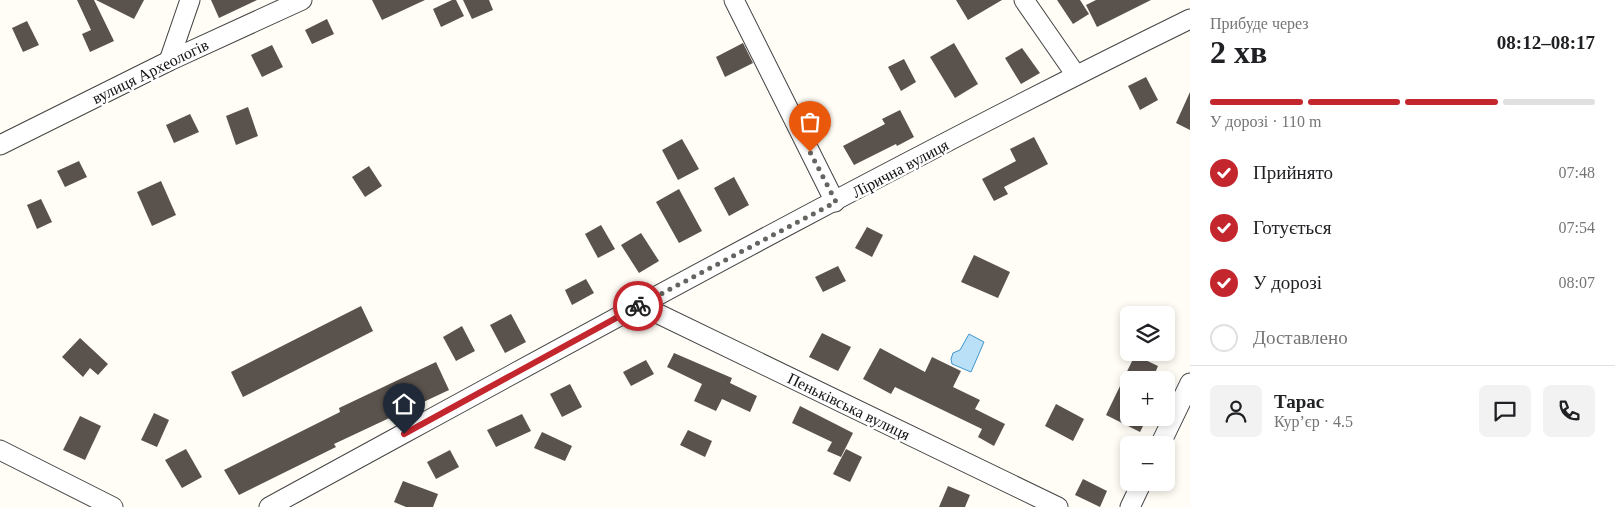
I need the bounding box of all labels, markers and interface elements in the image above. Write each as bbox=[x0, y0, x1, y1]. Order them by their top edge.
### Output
text: Прибуде через bbox=[1210, 15, 1309, 32]
text: 08:12–08:17 bbox=[1497, 32, 1595, 53]
text: 2 хв bbox=[1210, 34, 1267, 70]
street label: вулиця Археологів bbox=[89, 36, 212, 108]
pin bbox=[789, 101, 831, 152]
icon: bag bbox=[796, 108, 824, 136]
text: У дорозі · 110 m bbox=[1210, 113, 1321, 130]
street label: Лірична вулиця bbox=[849, 136, 952, 202]
icon: check bbox=[1210, 159, 1238, 187]
text: Прийнято bbox=[1253, 162, 1333, 183]
text: 07:48 bbox=[1559, 164, 1595, 181]
icon: check bbox=[1210, 214, 1238, 242]
text: Готується bbox=[1253, 217, 1331, 238]
text: 07:54 bbox=[1559, 219, 1595, 236]
icon: check bbox=[1210, 269, 1238, 297]
text: У дорозі bbox=[1253, 272, 1322, 293]
text: 08:07 bbox=[1559, 274, 1595, 291]
courier bbox=[613, 281, 663, 331]
icon: bike bbox=[624, 292, 652, 320]
map controls bbox=[1120, 306, 1175, 491]
button: layers bbox=[1120, 306, 1175, 361]
text: Доставлено bbox=[1253, 327, 1348, 348]
street label: Пеньківська вулиця bbox=[784, 369, 913, 445]
button: + bbox=[1120, 371, 1175, 426]
pin bbox=[383, 383, 425, 434]
button: person bbox=[1210, 385, 1262, 437]
button: chat bbox=[1479, 385, 1531, 437]
button: phone bbox=[1543, 385, 1595, 437]
icon: home bbox=[390, 390, 418, 418]
text: Тарас bbox=[1274, 391, 1324, 412]
text: Кур’єр · 4.5 bbox=[1274, 413, 1353, 430]
button: − bbox=[1120, 436, 1175, 491]

